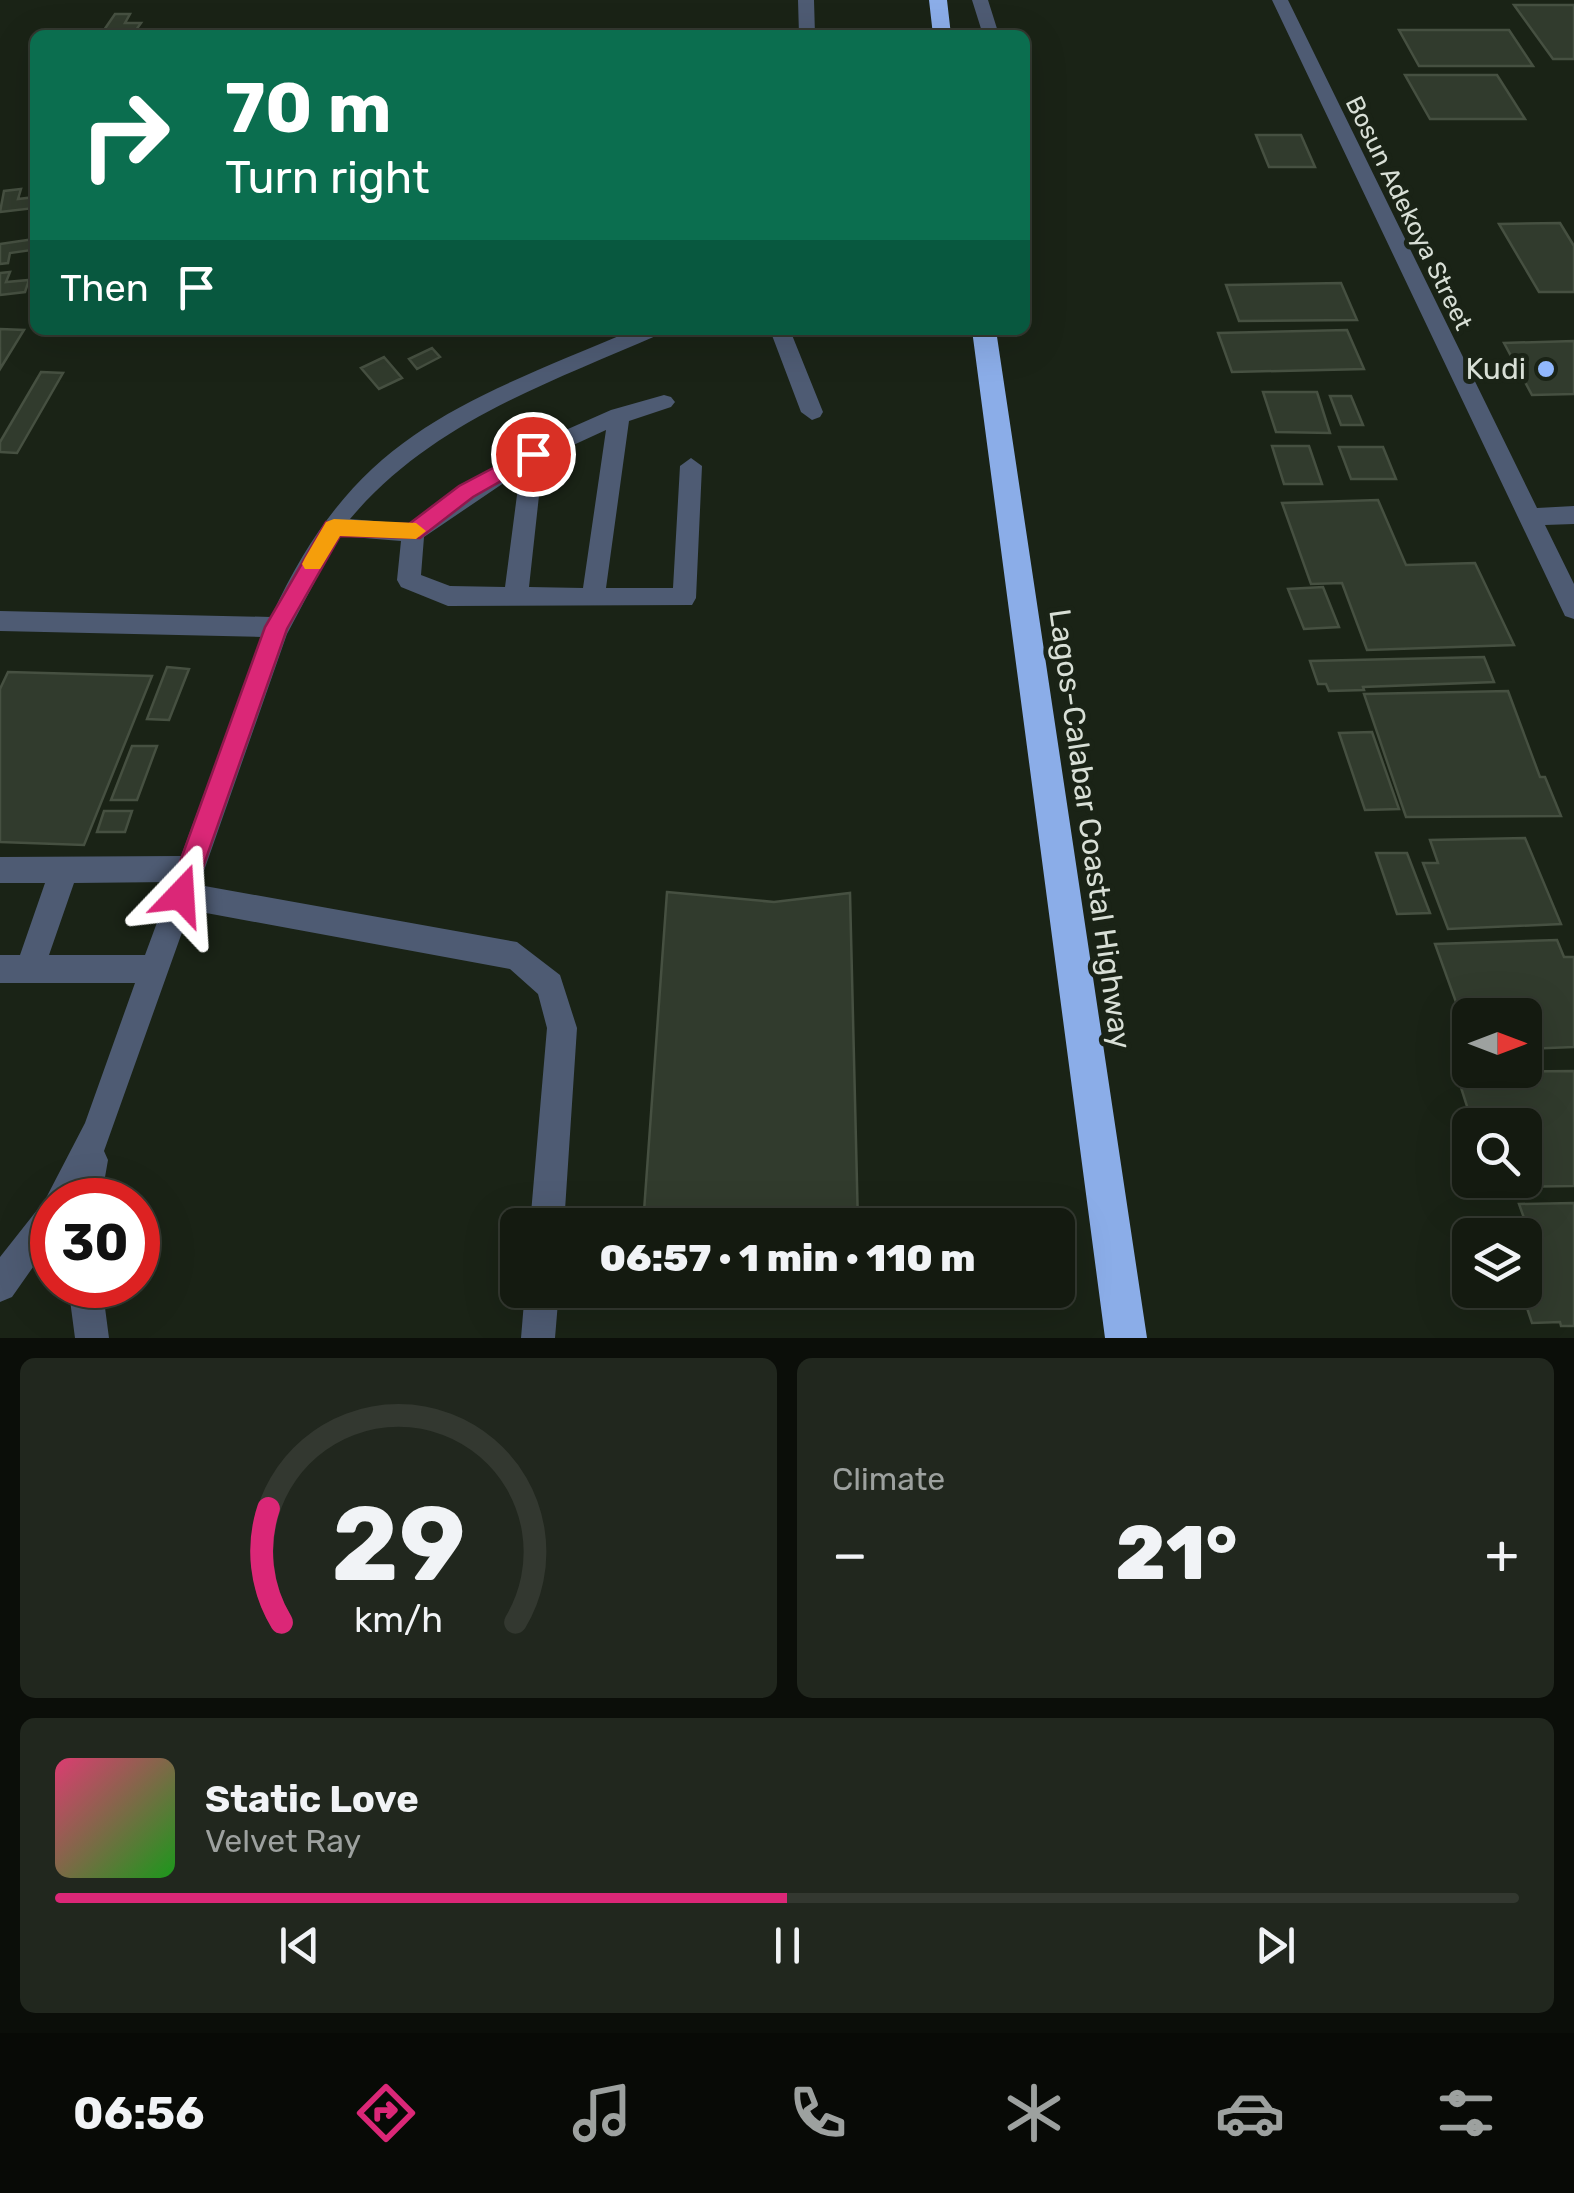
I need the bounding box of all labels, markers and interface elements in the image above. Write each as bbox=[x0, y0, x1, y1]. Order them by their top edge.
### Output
text: 70 m bbox=[225, 67, 392, 150]
icon: right bbox=[60, 70, 190, 200]
street label: Bosun Adekoya Street bbox=[1340, 91, 1478, 335]
text: Turn right bbox=[225, 151, 429, 204]
icon: arrive bbox=[169, 260, 224, 315]
text: Then bbox=[60, 265, 149, 311]
place label: Kudi bbox=[1465, 351, 1526, 387]
marker: Kudi bbox=[1535, 358, 1557, 380]
pin bbox=[491, 412, 576, 497]
icon: arrive bbox=[506, 427, 561, 482]
street label: Lagos-Calabar Coastal Highway bbox=[1041, 607, 1139, 1051]
position arrow bbox=[129, 843, 233, 947]
north arrow bbox=[1452, 998, 1542, 1088]
map controls bbox=[1452, 998, 1542, 1308]
button: search bbox=[1452, 1108, 1542, 1198]
speed limit sign: 30 bbox=[30, 1178, 160, 1308]
button: layers bbox=[1452, 1218, 1542, 1308]
text: 06:57 · 1 min · 110 m bbox=[599, 1235, 976, 1281]
text: Climate bbox=[832, 1460, 945, 1498]
text: 29 bbox=[331, 1483, 466, 1606]
text: 21° bbox=[1115, 1509, 1237, 1598]
text: − bbox=[832, 1522, 868, 1587]
text: + bbox=[1485, 1522, 1519, 1587]
text: km/h bbox=[354, 1599, 443, 1641]
text: Static Love bbox=[205, 1776, 419, 1822]
text: Velvet Ray bbox=[205, 1822, 361, 1860]
icon: previous bbox=[272, 1918, 327, 1973]
icon: pause bbox=[760, 1918, 815, 1973]
icon: next bbox=[1248, 1918, 1303, 1973]
icon: directions bbox=[351, 2078, 421, 2148]
icon: music bbox=[567, 2078, 637, 2148]
icon: phone bbox=[783, 2078, 853, 2148]
icon: climate bbox=[999, 2078, 1069, 2148]
icon: car bbox=[1215, 2078, 1285, 2148]
icon: filters bbox=[1431, 2078, 1501, 2148]
text: 06:56 bbox=[73, 2087, 204, 2140]

